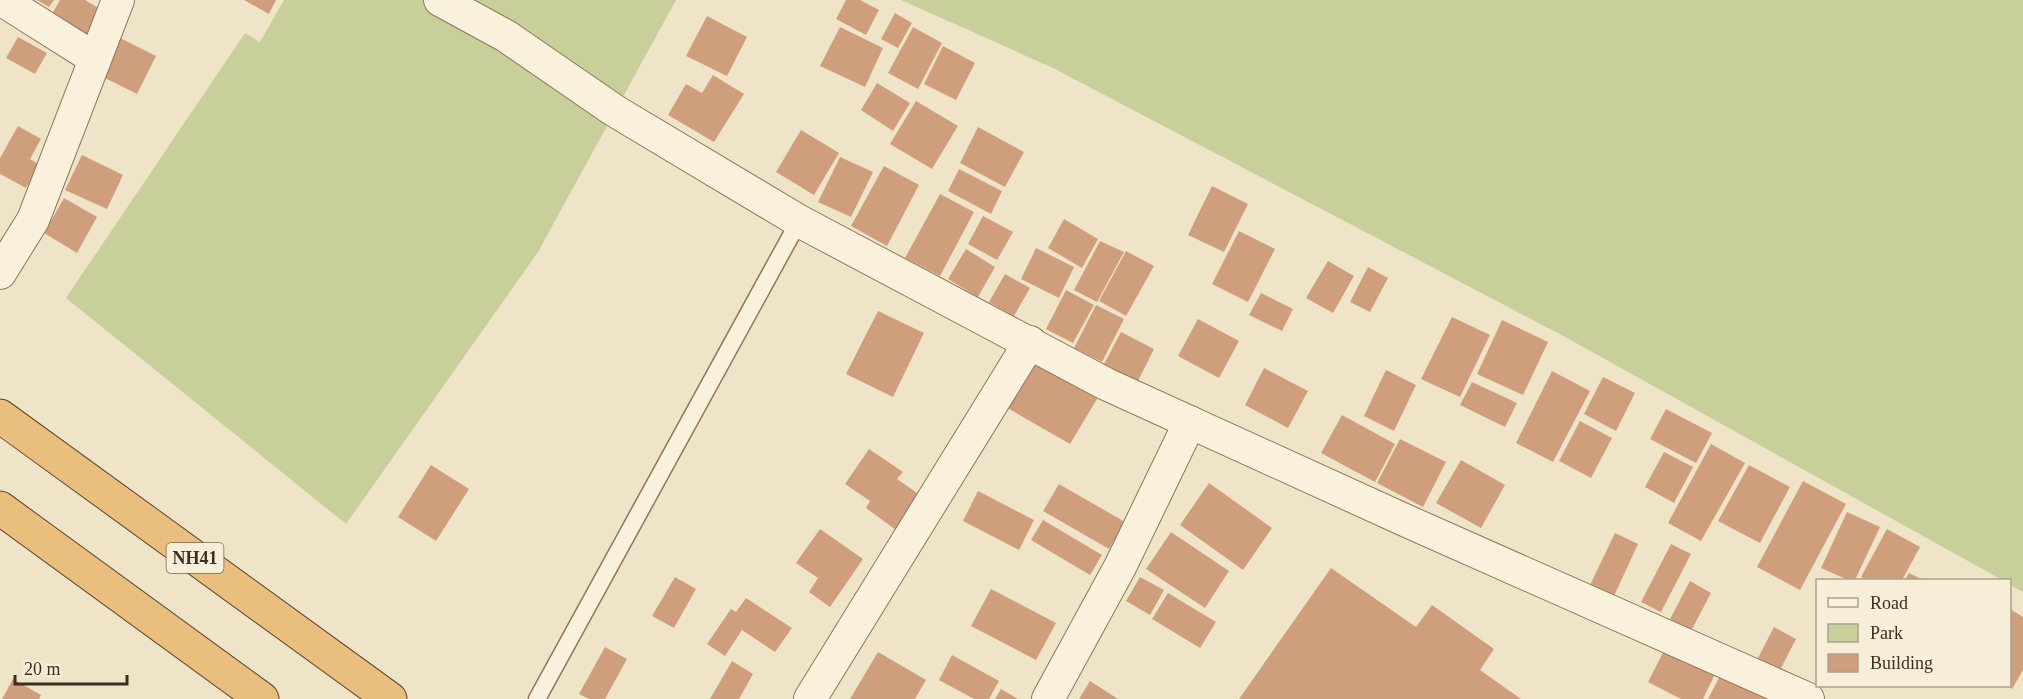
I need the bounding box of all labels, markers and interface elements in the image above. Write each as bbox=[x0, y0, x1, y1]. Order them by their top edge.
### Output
road number: NH41 bbox=[166, 543, 224, 573]
legend bbox=[1816, 579, 2011, 687]
text: Road bbox=[1870, 593, 1908, 613]
text: Park bbox=[1870, 623, 1903, 643]
scale bar bbox=[15, 648, 128, 686]
text: Building bbox=[1870, 653, 1933, 673]
text: 20 m bbox=[24, 659, 61, 679]

